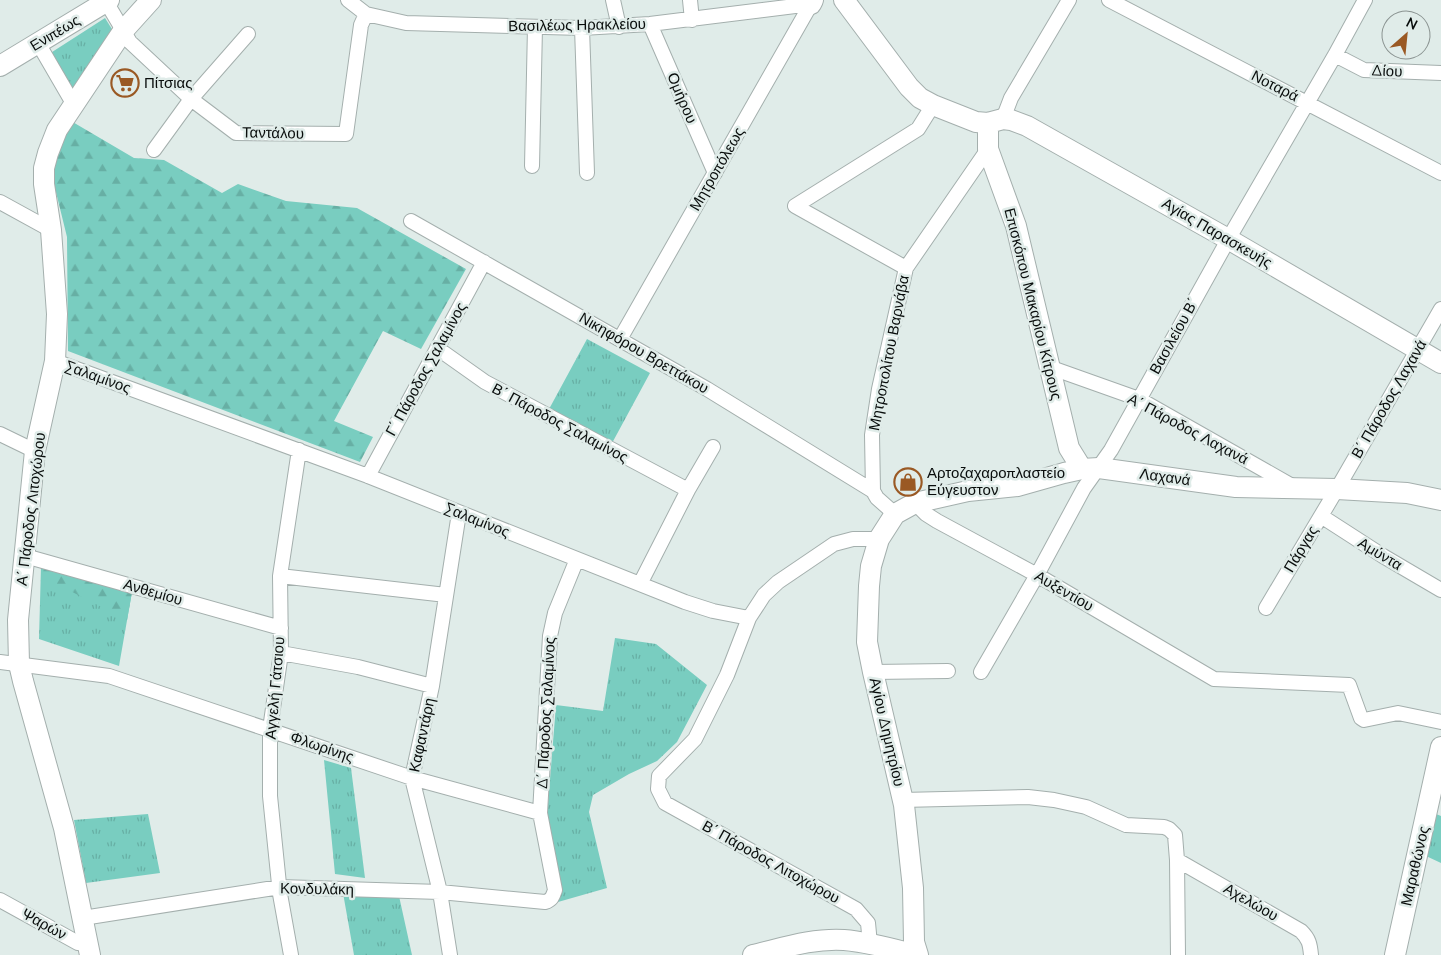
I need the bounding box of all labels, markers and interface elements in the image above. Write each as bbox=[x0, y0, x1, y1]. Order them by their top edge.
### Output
street label: Ενιπέως bbox=[26, 10, 84, 56]
north arrow bbox=[1381, 10, 1431, 60]
text: N bbox=[1403, 13, 1421, 35]
street label: Βασιλέως Ηρακλείου bbox=[508, 14, 646, 36]
street label: Δίου bbox=[1371, 60, 1403, 82]
street label: Νοταρά bbox=[1248, 66, 1302, 107]
supermarket icon: Πίτσιας bbox=[110, 68, 140, 98]
street label: Ομήρου bbox=[662, 69, 702, 127]
place label: Πίτσιας bbox=[144, 73, 192, 93]
street label: Ταντάλου bbox=[242, 122, 304, 144]
street label: Μητροπόλεως bbox=[685, 123, 749, 215]
street label: Αγίας Παρασκευής bbox=[1158, 193, 1276, 273]
street label: Επισκόπου Μακαρίου Κίτρους bbox=[999, 206, 1067, 402]
street label: Μητροπολίτου Βαρνάβα bbox=[864, 273, 914, 433]
street label: Βασιλείου Β΄ bbox=[1145, 294, 1203, 378]
street label: Γ΄ Πάροδος Σαλαμίνος bbox=[381, 299, 471, 439]
street label: Νικηφόρου Βρεττάκου bbox=[576, 308, 712, 398]
street label: Β΄ Πάροδος Λαχανά bbox=[1347, 336, 1431, 462]
street label: Σαλαμίνος bbox=[62, 356, 134, 398]
street label: Β΄ Πάροδος Σαλαμίνος bbox=[488, 379, 632, 467]
street label: Α΄ Πάροδος Λαχανά bbox=[1124, 389, 1252, 469]
street label: Α΄ Πάροδος Λιτοχώρου bbox=[12, 431, 50, 587]
place label: Αρτοζαχαροπλαστείο Εύγευστον bbox=[927, 463, 1065, 500]
street label: Λαχανά bbox=[1138, 464, 1192, 490]
shop icon: Αρτοζαχαροπλαστείο Εύγευστον bbox=[893, 467, 923, 497]
street label: Σαλαμίνος bbox=[442, 498, 512, 542]
street label: Πάργας bbox=[1279, 522, 1323, 576]
street label: Αμύντα bbox=[1354, 533, 1406, 575]
street label: Αυξεντίου bbox=[1031, 566, 1097, 616]
street label: Ανθεμίου bbox=[121, 574, 185, 610]
street label: Αγγελή Γάτσιου bbox=[261, 636, 289, 740]
street label: Δ΄ Πάροδος Σαλαμίνος bbox=[532, 636, 560, 790]
street label: Αγίου Δημητρίου bbox=[865, 676, 909, 788]
street label: Καφαντάρη bbox=[404, 696, 440, 774]
street label: Φλωρίνης bbox=[288, 727, 356, 767]
street label: Β΄ Πάροδος Λιτοχώρου bbox=[699, 816, 843, 908]
street label: Μαραθώνος bbox=[1396, 824, 1434, 908]
street label: Κονδυλάκη bbox=[280, 878, 354, 900]
street label: Αχελώου bbox=[1220, 878, 1282, 926]
street label: Ψαρών bbox=[18, 904, 70, 944]

